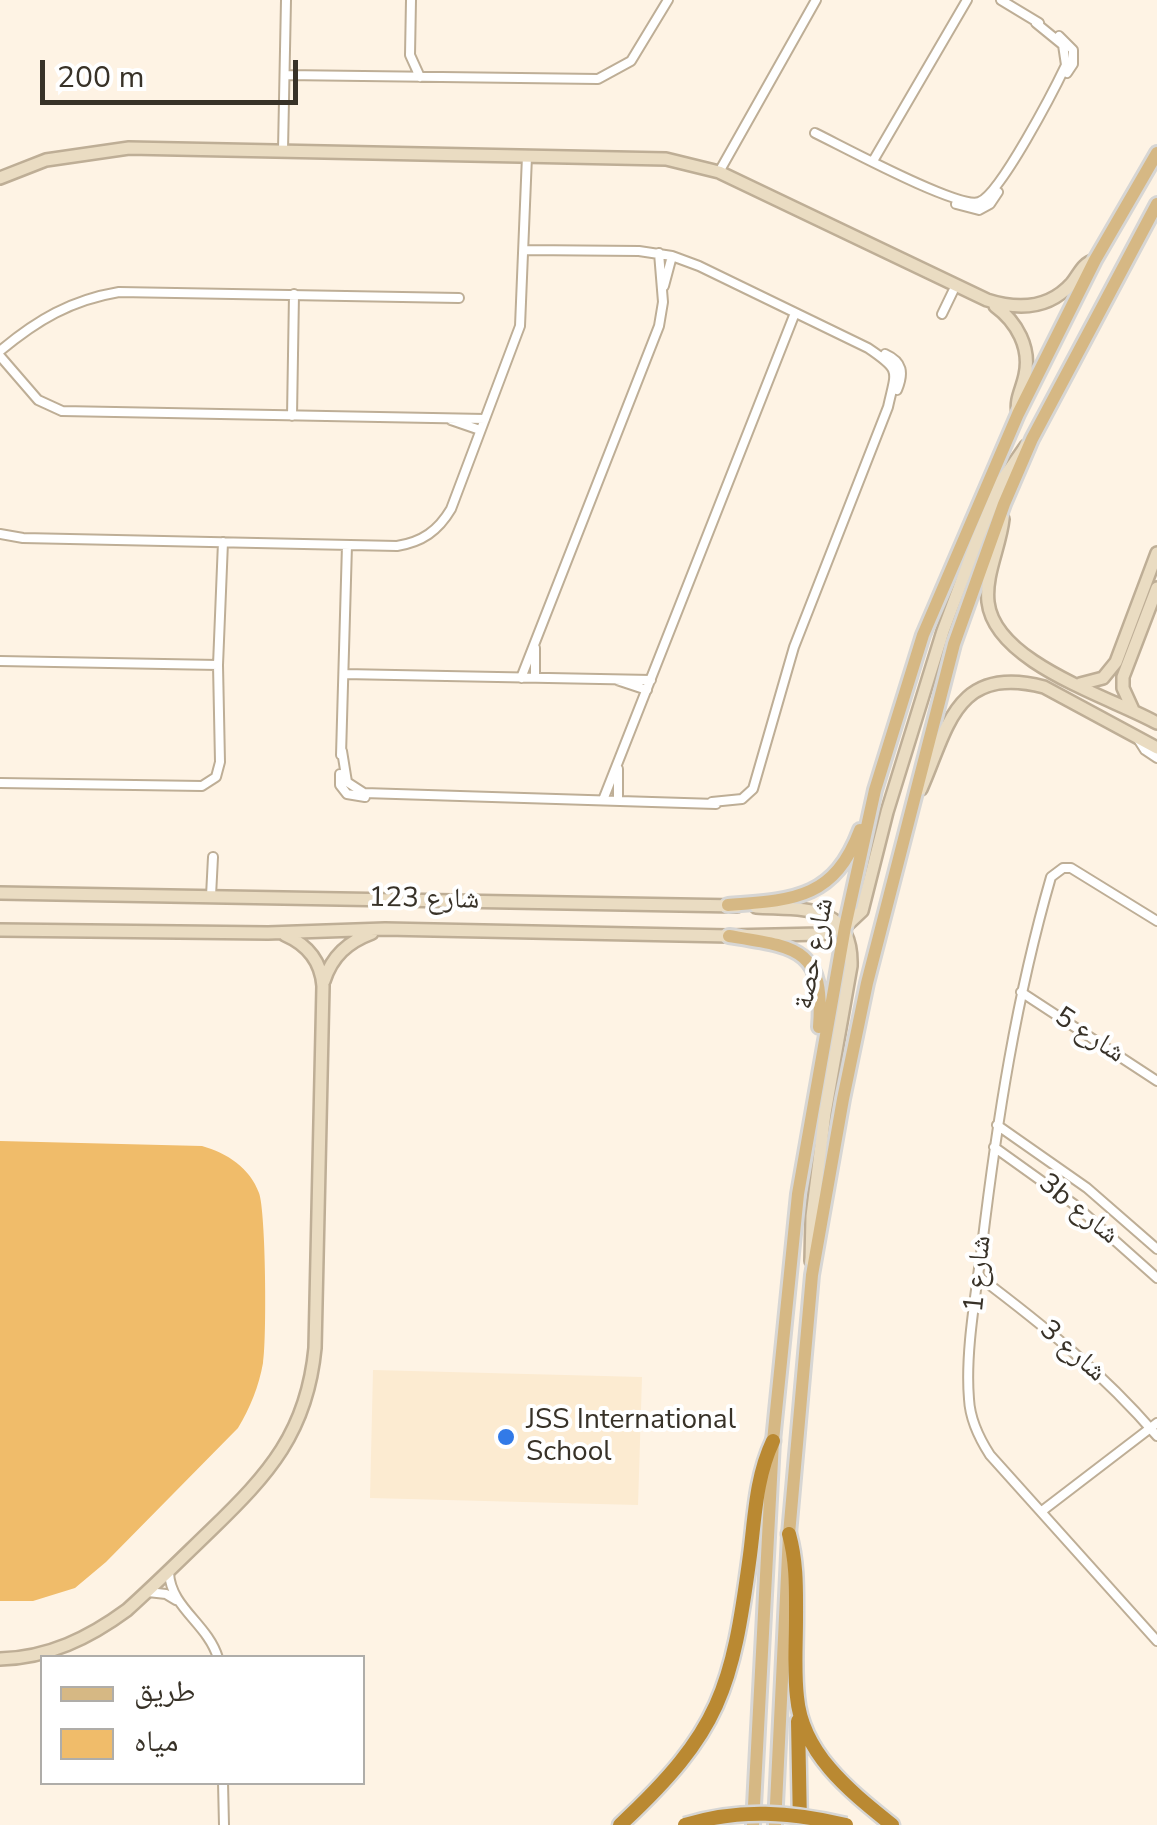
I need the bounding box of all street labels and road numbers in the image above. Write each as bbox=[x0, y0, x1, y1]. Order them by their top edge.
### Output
street label: شارع 123 bbox=[368, 882, 480, 918]
street label: شارع حصة bbox=[788, 895, 842, 1013]
street label: شارع 5 bbox=[1047, 1001, 1131, 1071]
street label: 3b شارع bbox=[1031, 1168, 1125, 1252]
street label: شارع 1 bbox=[958, 1234, 1000, 1314]
street label: شارع 3 bbox=[1032, 1314, 1112, 1390]

